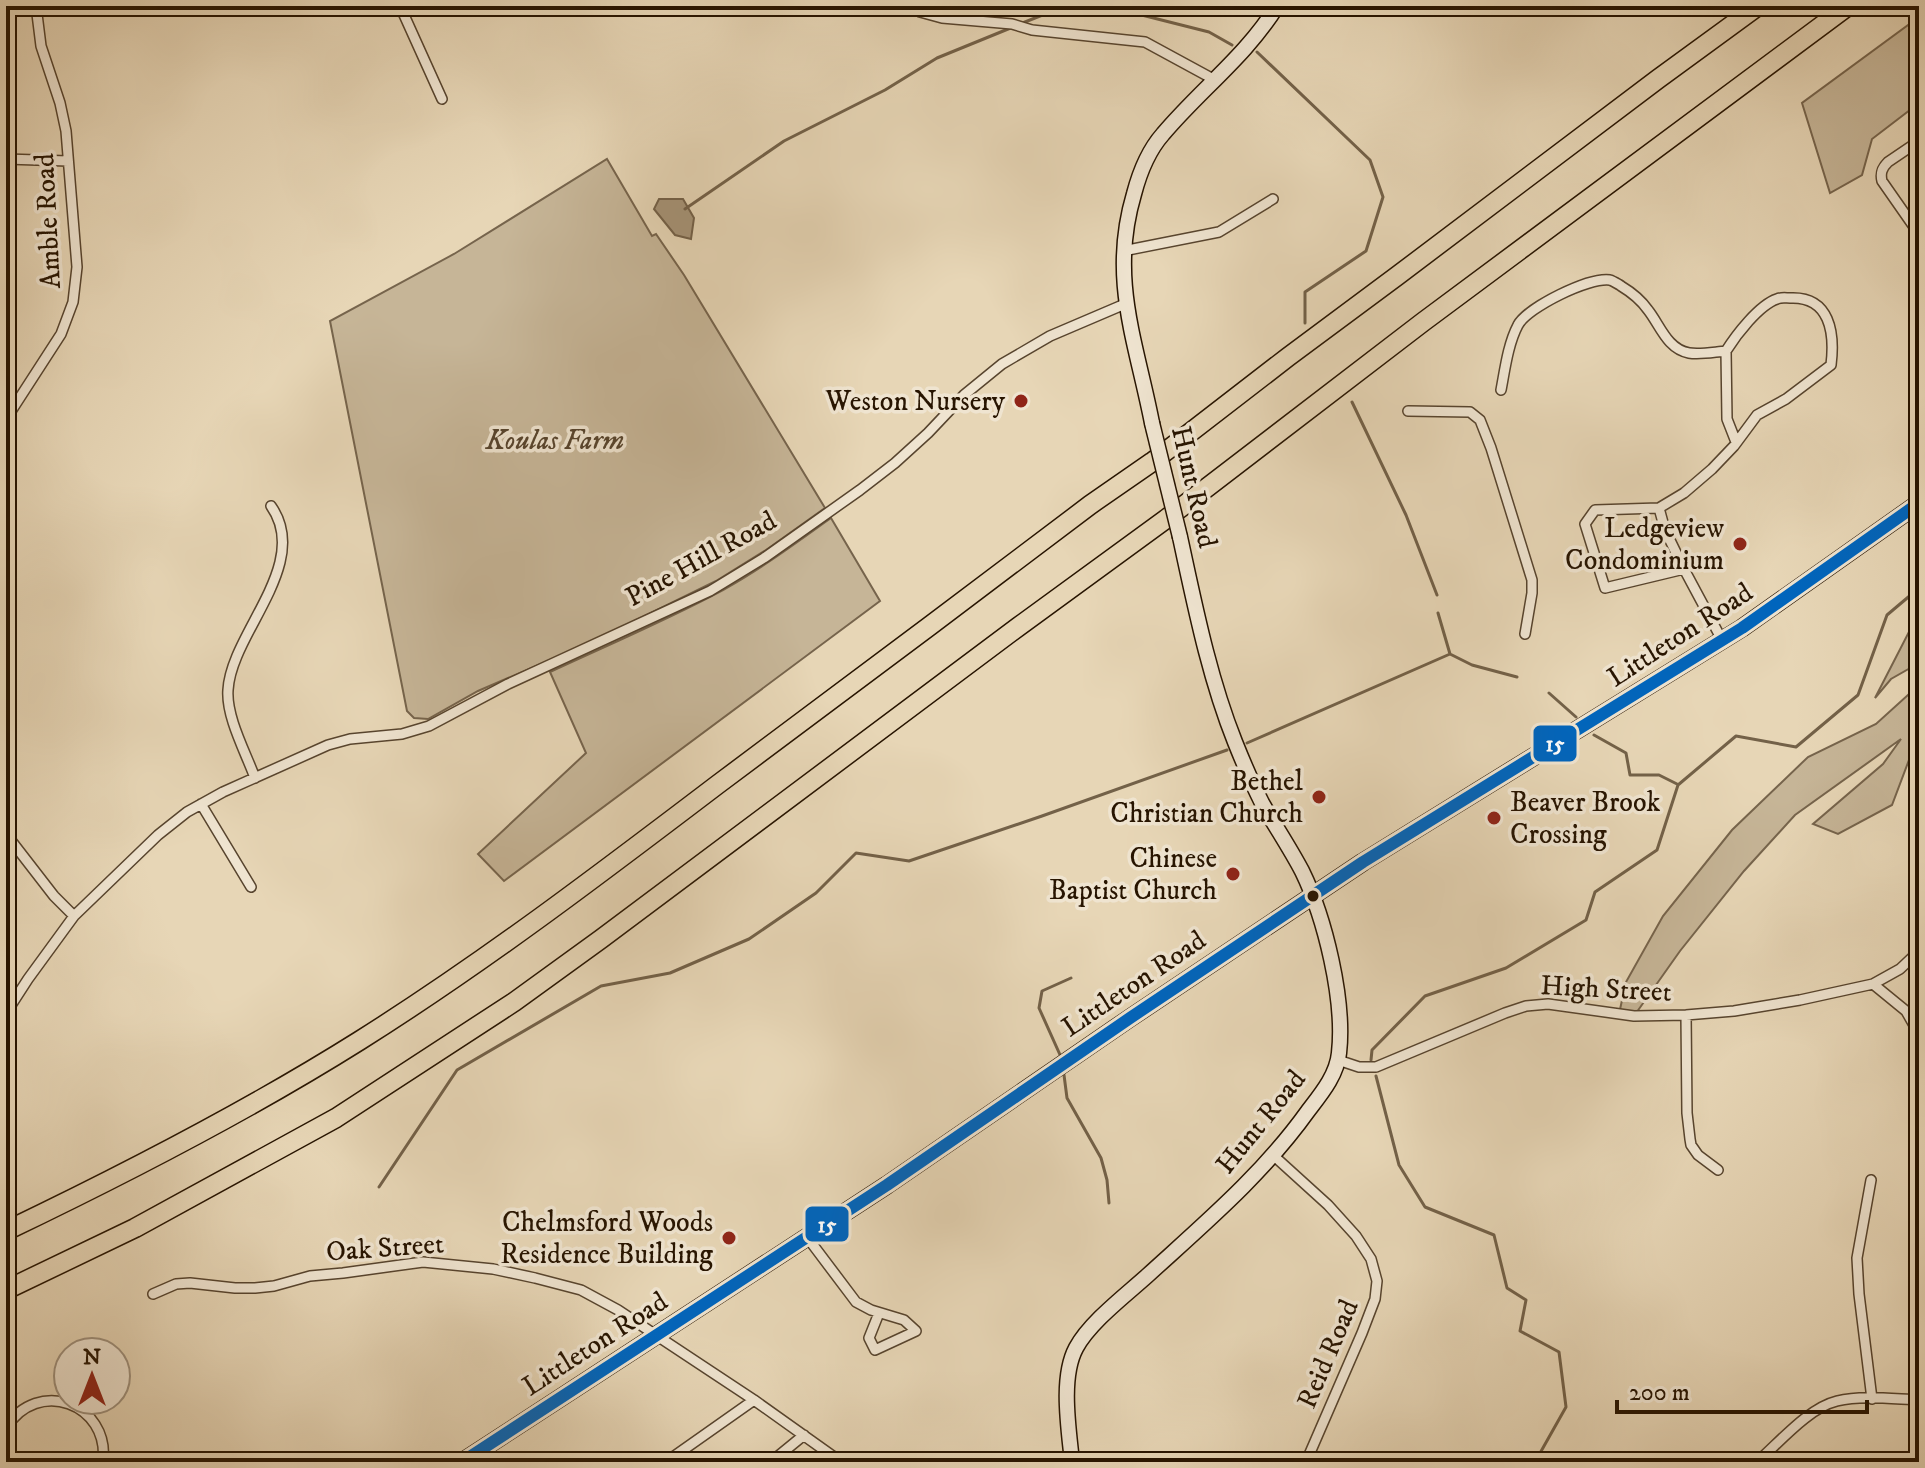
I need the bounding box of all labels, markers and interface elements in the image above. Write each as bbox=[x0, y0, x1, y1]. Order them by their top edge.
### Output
street label: Amble Road bbox=[27, 152, 69, 290]
place label: Weston Nursery bbox=[825, 384, 1006, 419]
marker: Weston Nursery bbox=[1012, 392, 1030, 410]
park label: Koulas Farm bbox=[485, 423, 624, 458]
street label: Hunt Road bbox=[1163, 423, 1225, 551]
street label: Pine Hill Road bbox=[619, 503, 783, 615]
place label: Ledgeview Condominium bbox=[1565, 511, 1724, 578]
marker: Ledgeview Condominium bbox=[1731, 535, 1749, 553]
street label: Littleton Road bbox=[1601, 575, 1759, 695]
line badge: 15 bbox=[1532, 724, 1578, 763]
text: 15 bbox=[1546, 731, 1565, 758]
place label: Bethel Christian Church bbox=[1110, 764, 1304, 831]
place label: Beaver Brook Crossing bbox=[1510, 785, 1661, 852]
marker: Bethel Christian Church bbox=[1310, 788, 1328, 806]
marker: Beaver Brook Crossing bbox=[1485, 809, 1503, 827]
place label: Chinese Baptist Church bbox=[1049, 841, 1217, 908]
marker: Chinese Baptist Church bbox=[1224, 865, 1242, 883]
unlabelled marker bbox=[1305, 888, 1321, 904]
street label: Littleton Road bbox=[1055, 923, 1213, 1045]
street label: High Street bbox=[1540, 968, 1672, 1010]
street label: Hunt Road bbox=[1208, 1063, 1314, 1181]
place label: Chelmsford Woods Residence Building bbox=[500, 1205, 713, 1272]
line badge: 15 bbox=[804, 1205, 850, 1243]
text: 15 bbox=[818, 1212, 837, 1239]
street label: Oak Street bbox=[325, 1226, 445, 1270]
marker: Chelmsford Woods Residence Building bbox=[720, 1229, 738, 1247]
street label: Littleton Road bbox=[516, 1284, 674, 1404]
street label: Reid Road bbox=[1289, 1294, 1367, 1414]
north arrow bbox=[52, 1336, 132, 1416]
text: N bbox=[83, 1344, 101, 1371]
scale bar bbox=[1617, 1364, 1867, 1414]
text: 200 m bbox=[1629, 1378, 1690, 1408]

